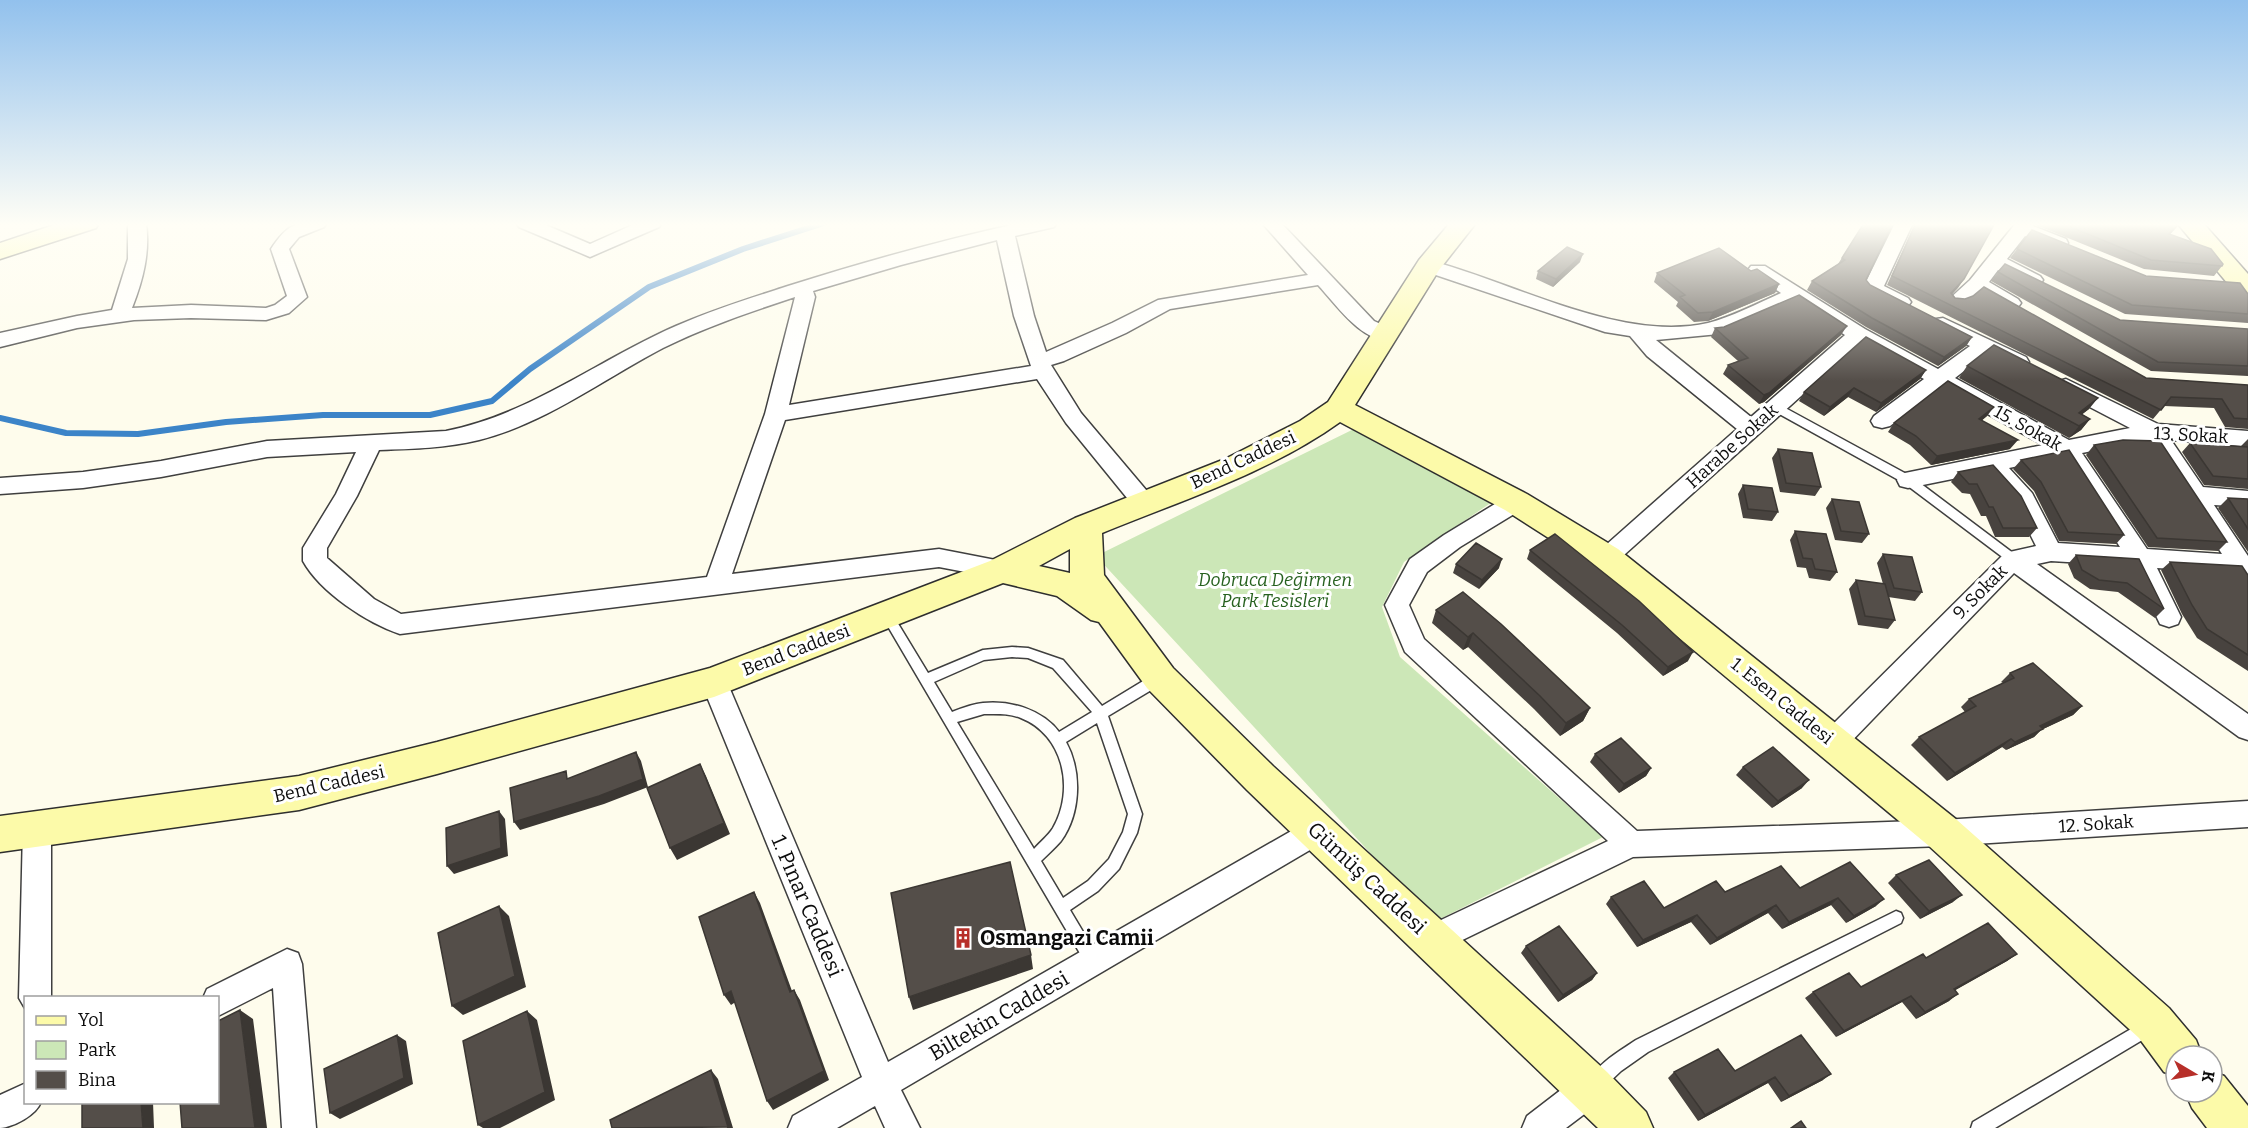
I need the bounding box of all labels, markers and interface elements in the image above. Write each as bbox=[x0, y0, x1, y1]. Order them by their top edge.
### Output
street label: Harabe Sokak bbox=[1682, 399, 1783, 493]
street label: 15. Sokak bbox=[1990, 400, 2067, 456]
street label: 13. Sokak bbox=[2153, 422, 2230, 448]
street label: Bend Caddesi bbox=[1187, 426, 1299, 494]
street label: 9. Sokak bbox=[1948, 560, 2012, 624]
park label: Dobruca Değirmen Park Tesisleri bbox=[1198, 569, 1352, 612]
street label: Bend Caddesi bbox=[739, 619, 853, 681]
street label: 1. Esen Caddesi bbox=[1726, 653, 1838, 749]
street label: Bend Caddesi bbox=[271, 761, 387, 807]
street label: 12. Sokak bbox=[2058, 810, 2135, 838]
street label: Gümüş Caddesi bbox=[1302, 816, 1432, 940]
street label: 1. Pınar Caddesi bbox=[765, 831, 849, 981]
place label: Osmangazi Camii bbox=[980, 925, 1154, 951]
building icon: Osmangazi Camii bbox=[951, 926, 975, 950]
street label: Biltekin Caddesi bbox=[925, 966, 1073, 1066]
legend bbox=[24, 996, 219, 1104]
text: Yol bbox=[78, 1009, 104, 1031]
text: Park bbox=[78, 1039, 117, 1061]
north arrow bbox=[2164, 1044, 2224, 1104]
text: Bina bbox=[78, 1069, 116, 1091]
text: K bbox=[2198, 1069, 2219, 1084]

